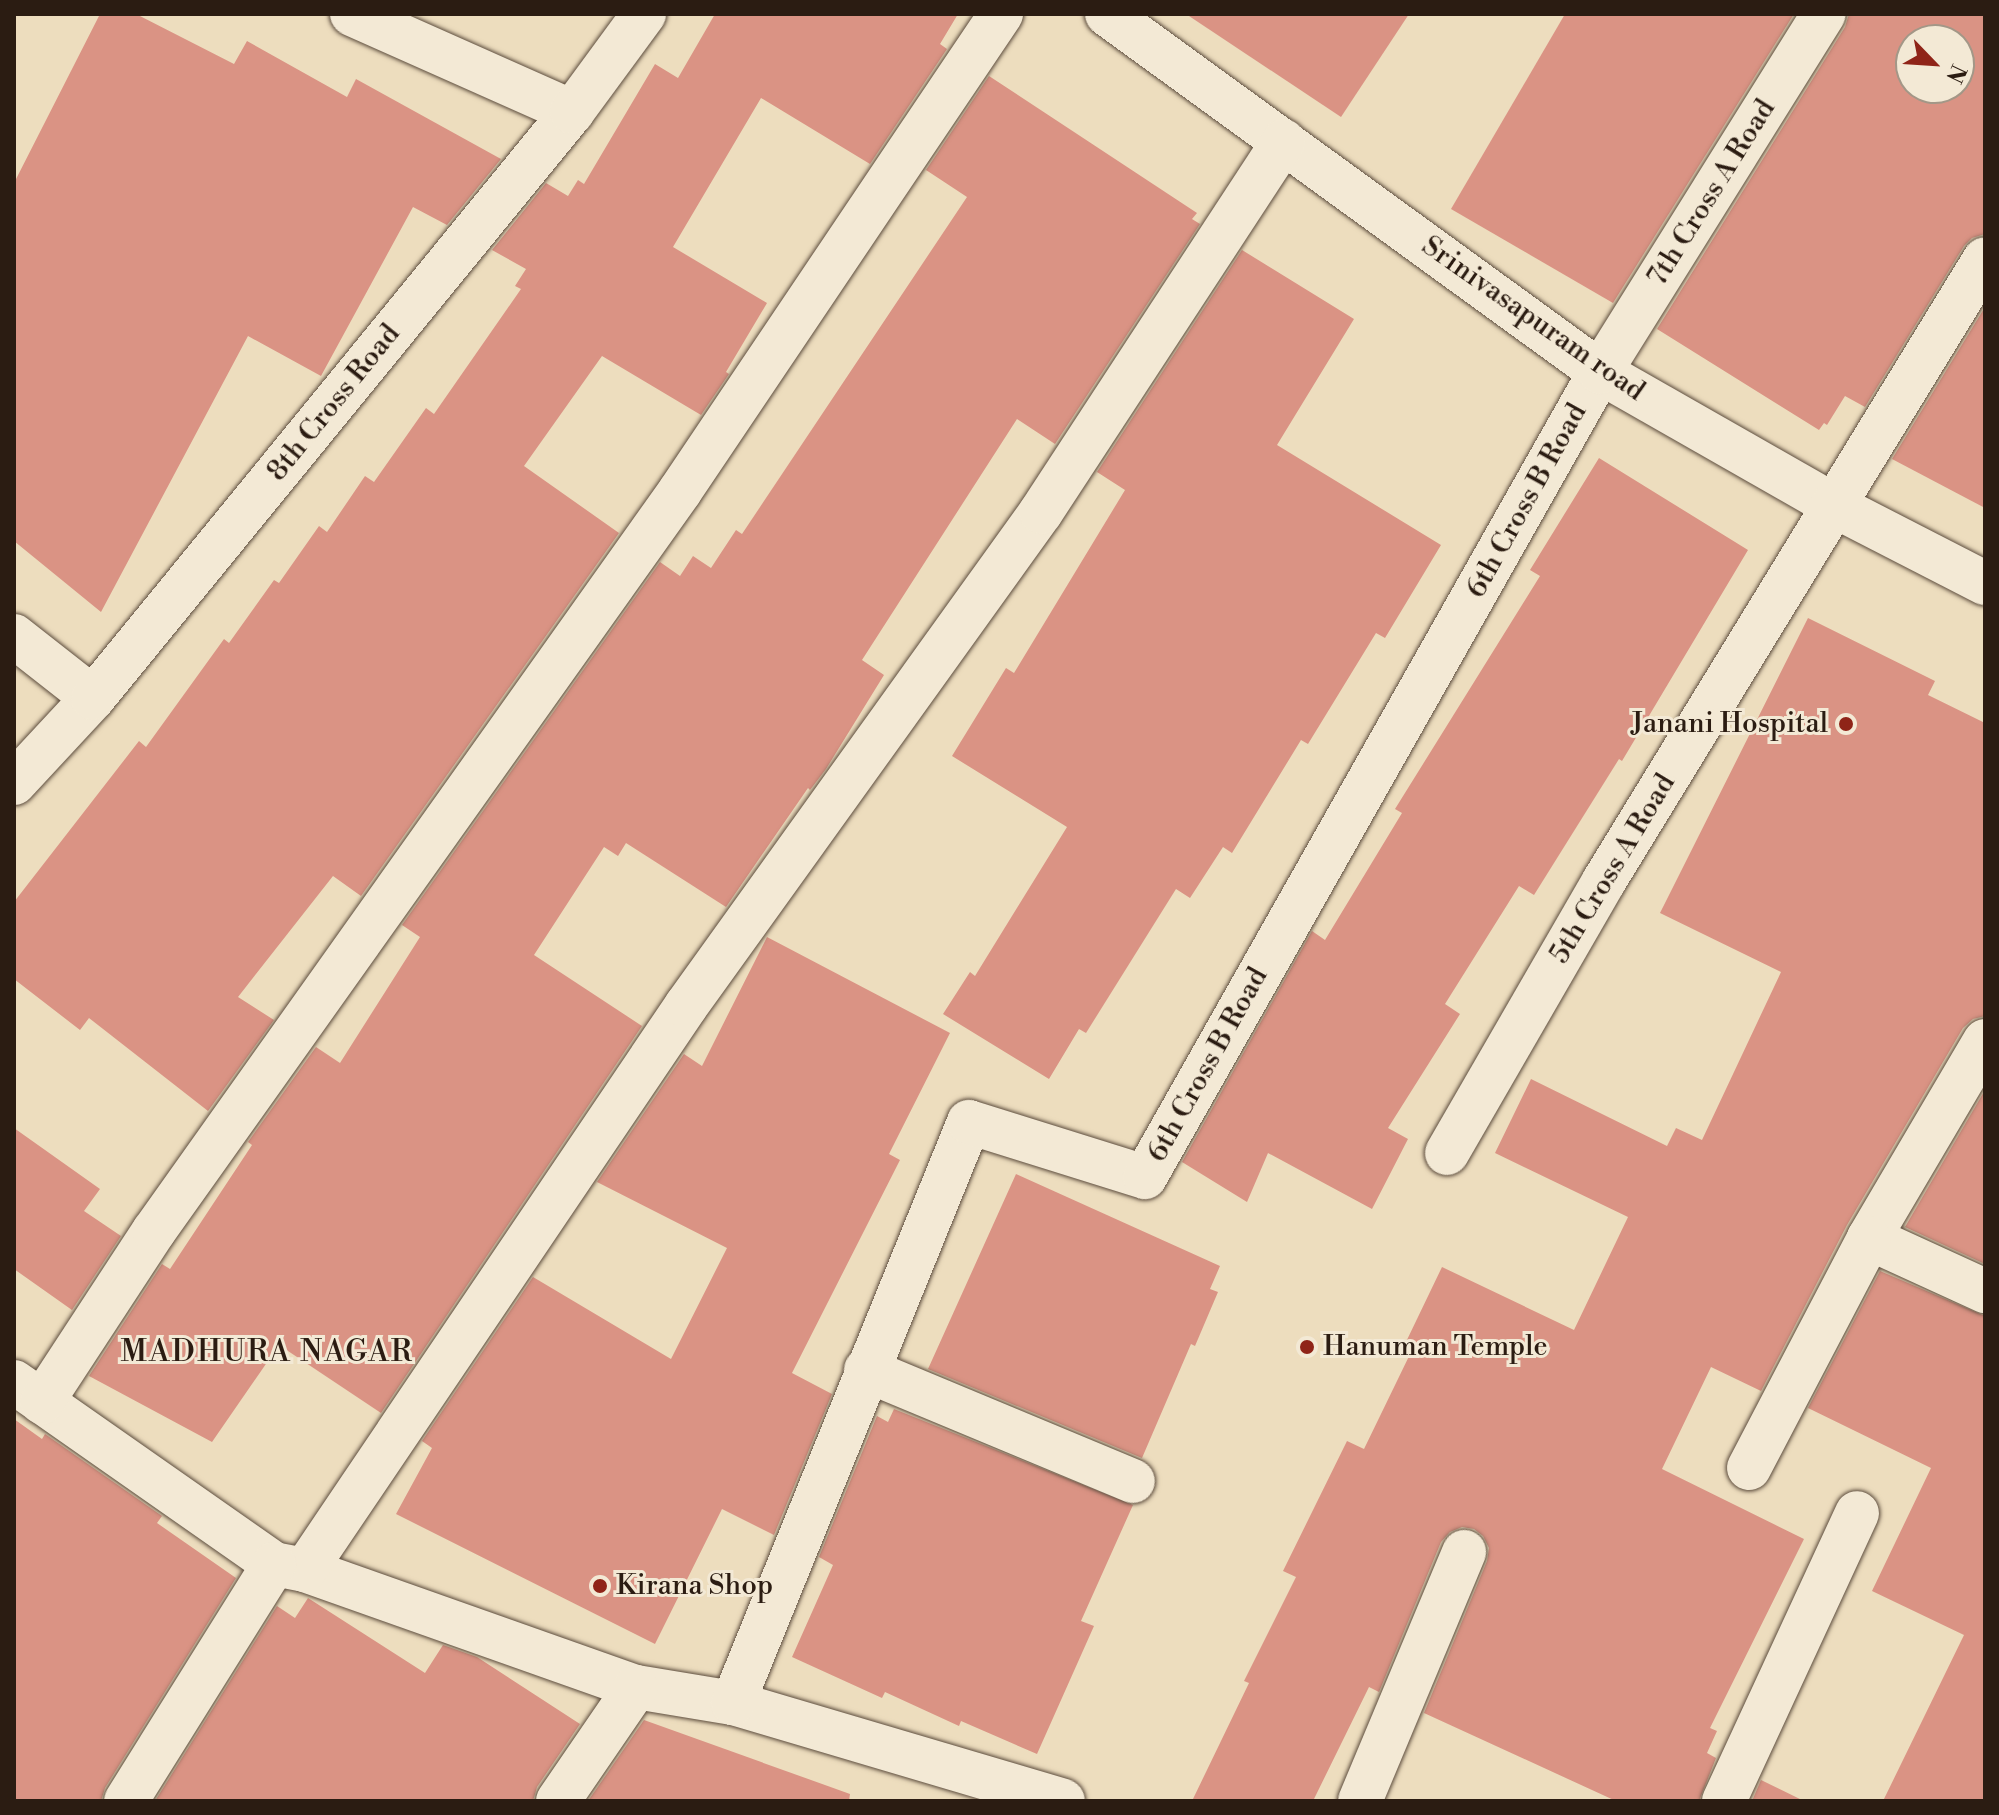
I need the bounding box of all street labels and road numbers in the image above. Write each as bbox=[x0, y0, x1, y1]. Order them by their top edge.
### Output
street label: 7th Cross A Road bbox=[1641, 93, 1783, 293]
street label: Srinivasapuram road bbox=[1415, 229, 1651, 409]
street label: 8th Cross Road bbox=[261, 318, 407, 488]
street label: 6th Cross B Road bbox=[1460, 398, 1594, 604]
street label: 5th Cross A Road bbox=[1543, 768, 1683, 970]
street label: 6th Cross B Road bbox=[1141, 962, 1275, 1168]

